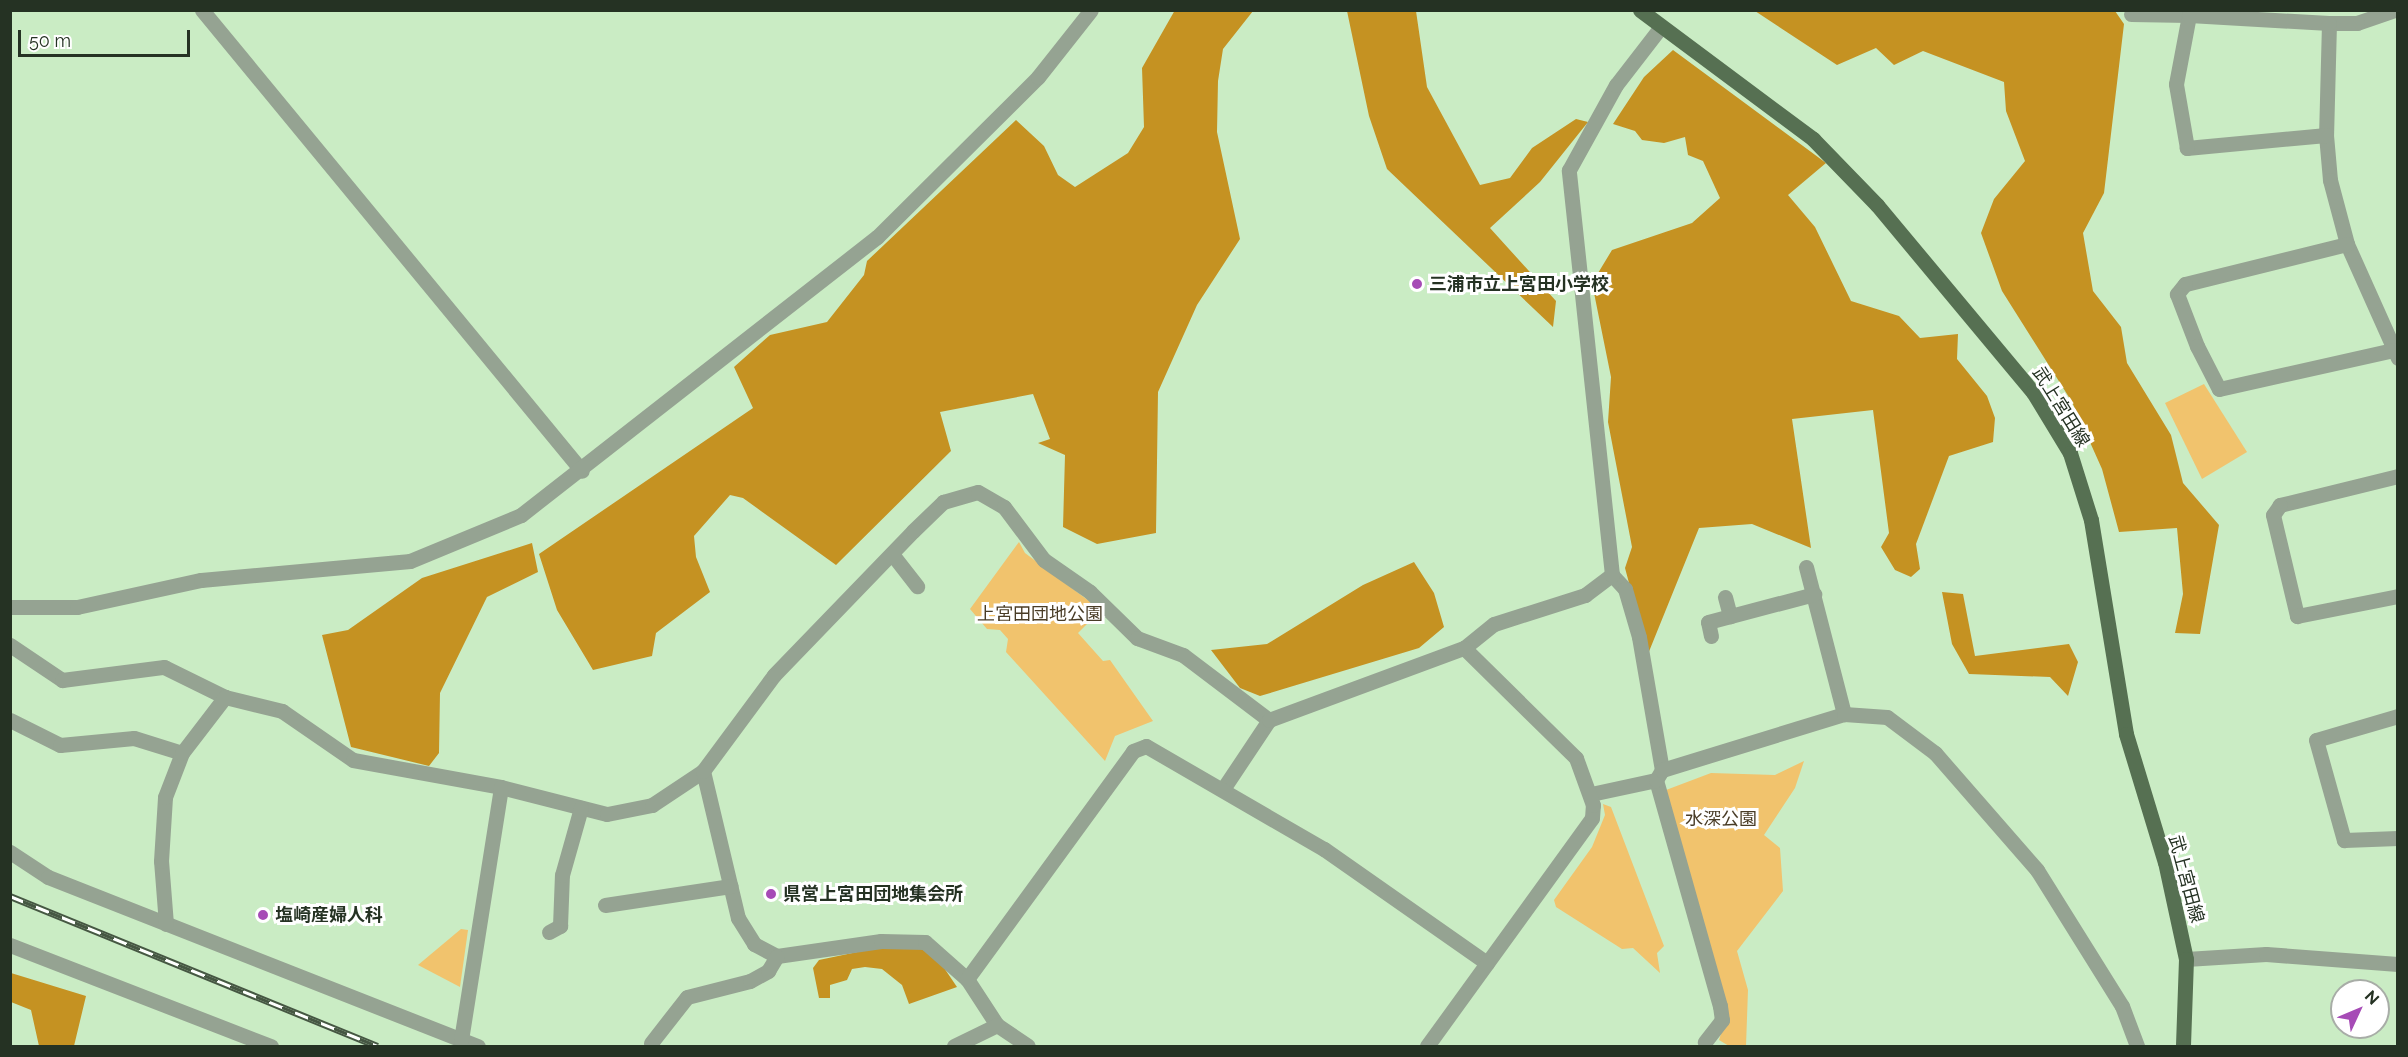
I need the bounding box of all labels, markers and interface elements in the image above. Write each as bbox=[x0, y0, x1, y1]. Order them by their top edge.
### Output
scale bar bbox=[21, 18, 194, 56]
text: 50 m bbox=[29, 30, 71, 51]
place label: 三浦市立上宮田小学校 bbox=[1429, 273, 1609, 295]
marker: 三浦市立上宮田小学校 bbox=[1410, 277, 1424, 291]
street label: 武上宮田線 bbox=[2028, 363, 2094, 451]
park label: 上宮田団地公園 bbox=[977, 603, 1103, 625]
park label: 水深公園 bbox=[1685, 808, 1757, 830]
street label: 武上宮田線 bbox=[2164, 833, 2208, 925]
place label: 県営上宮田団地集会所 bbox=[783, 883, 963, 905]
marker: 県営上宮田団地集会所 bbox=[764, 887, 778, 901]
place label: 塩崎産婦人科 bbox=[275, 904, 383, 926]
marker: 塩崎産婦人科 bbox=[256, 908, 270, 922]
north arrow bbox=[2330, 979, 2390, 1039]
text: N bbox=[2361, 987, 2383, 1009]

